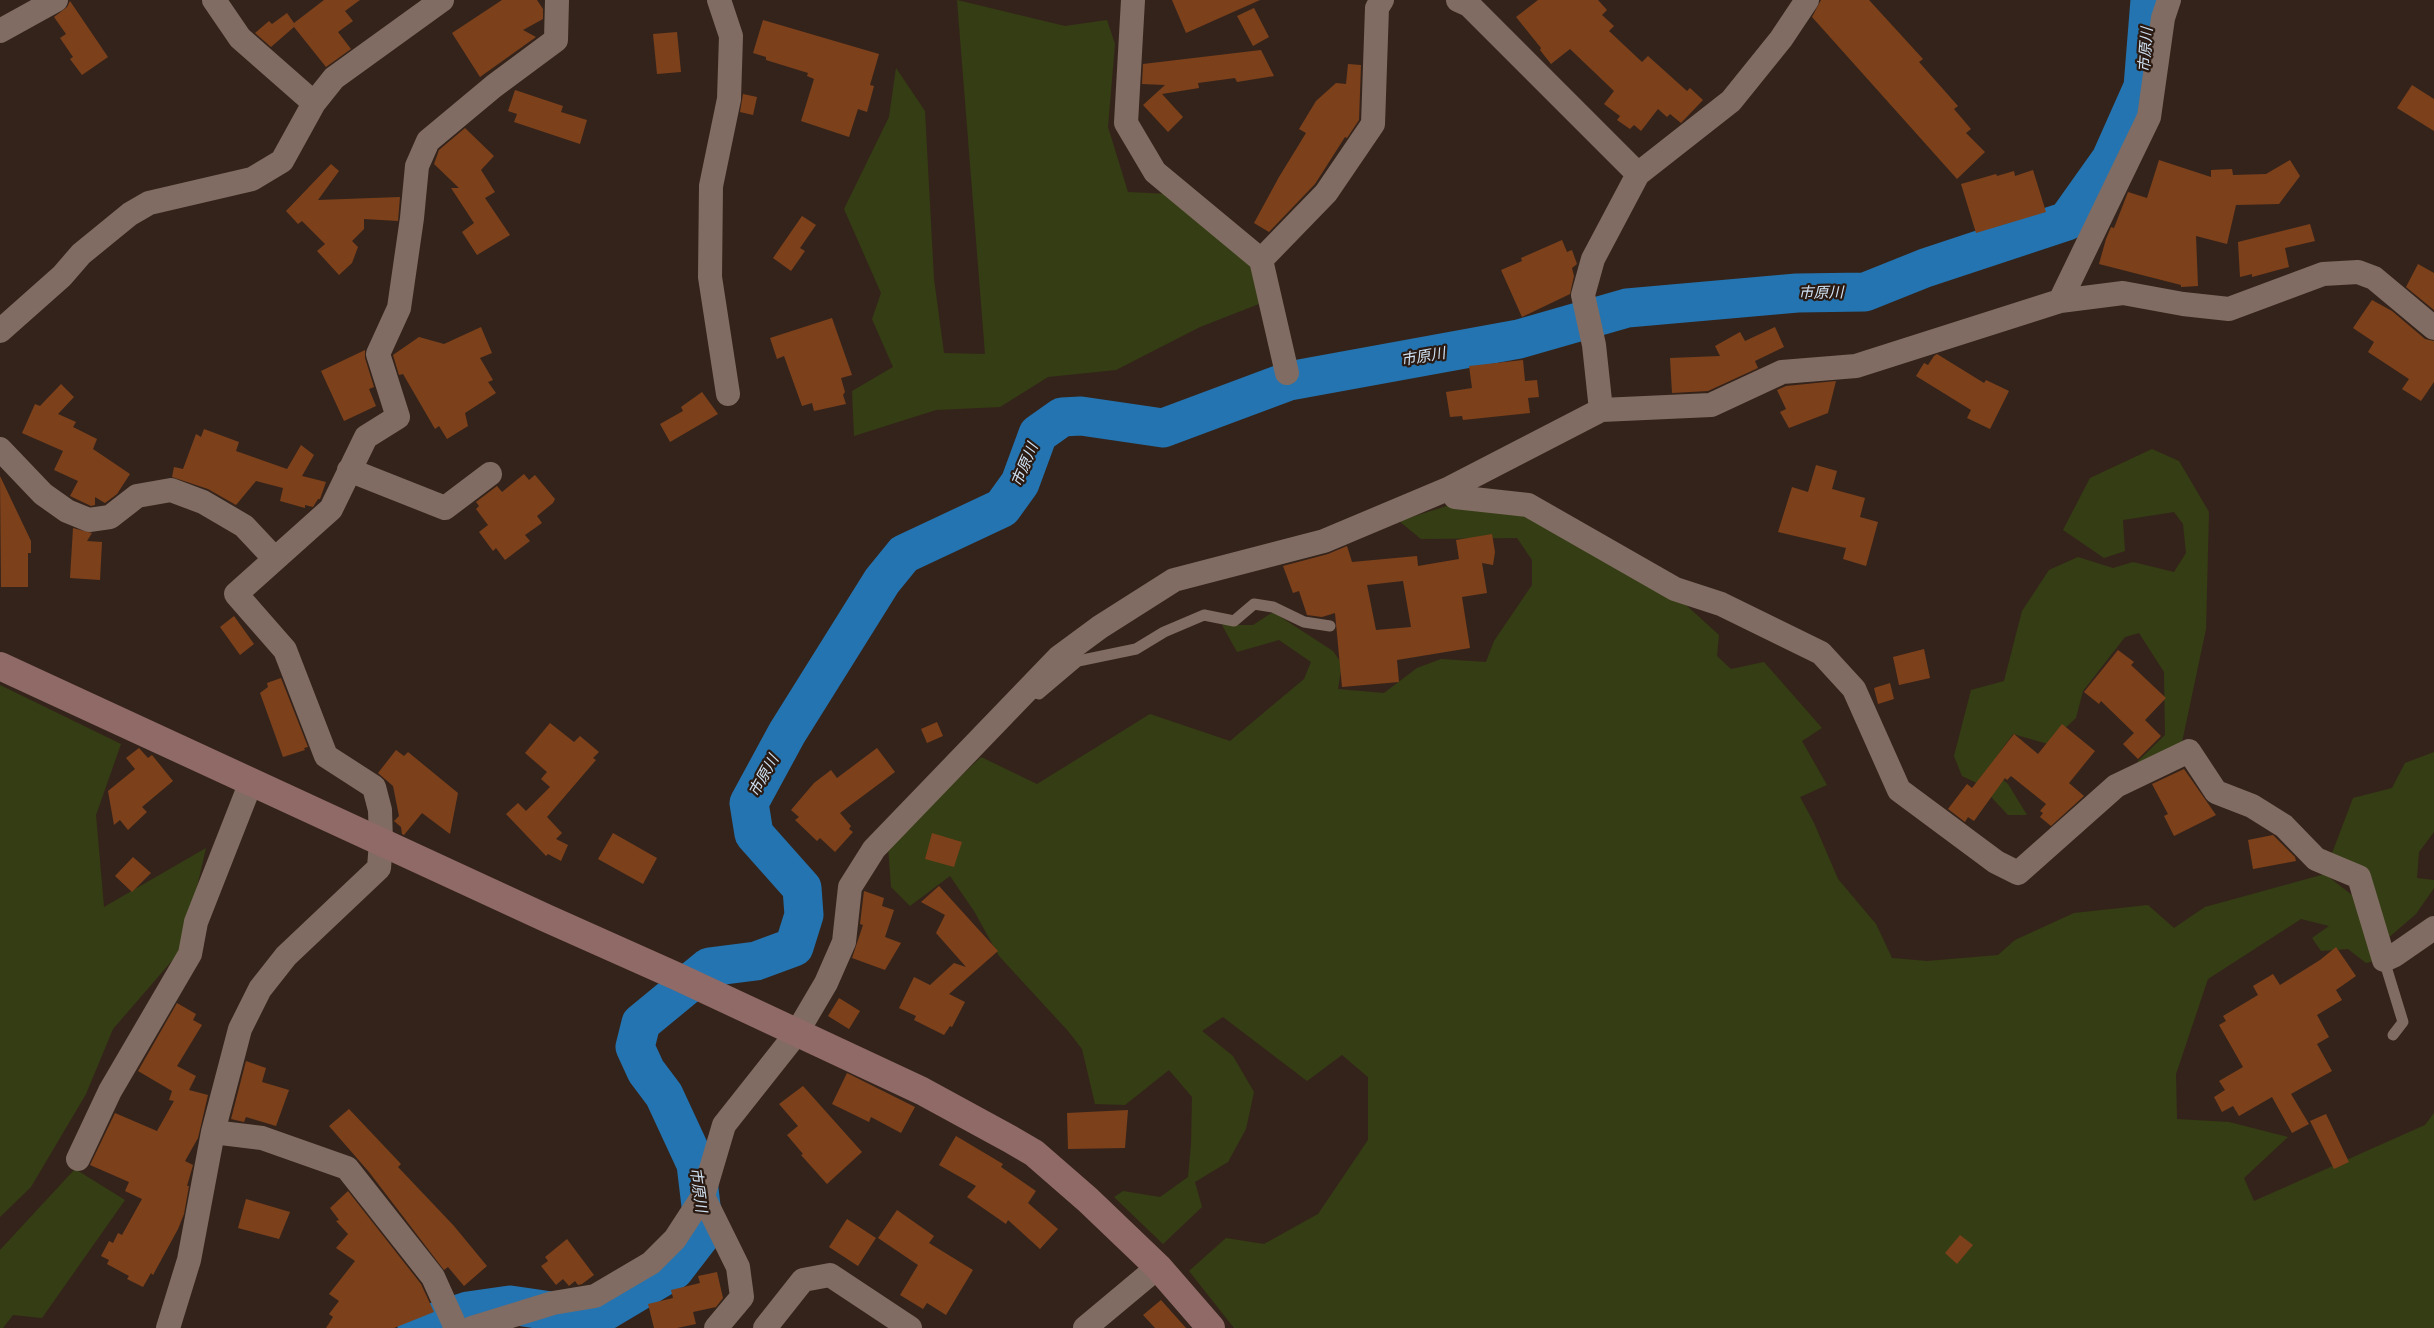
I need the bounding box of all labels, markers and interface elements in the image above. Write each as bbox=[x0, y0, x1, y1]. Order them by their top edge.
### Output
water label: 市原川 bbox=[2135, 27, 2157, 73]
water label: 市原川 bbox=[1798, 284, 1844, 302]
water label: 市原川 bbox=[1399, 344, 1447, 370]
water label: 市原川 bbox=[1008, 441, 1042, 489]
water label: 市原川 bbox=[745, 752, 783, 800]
water label: 市原川 bbox=[686, 1166, 710, 1214]

